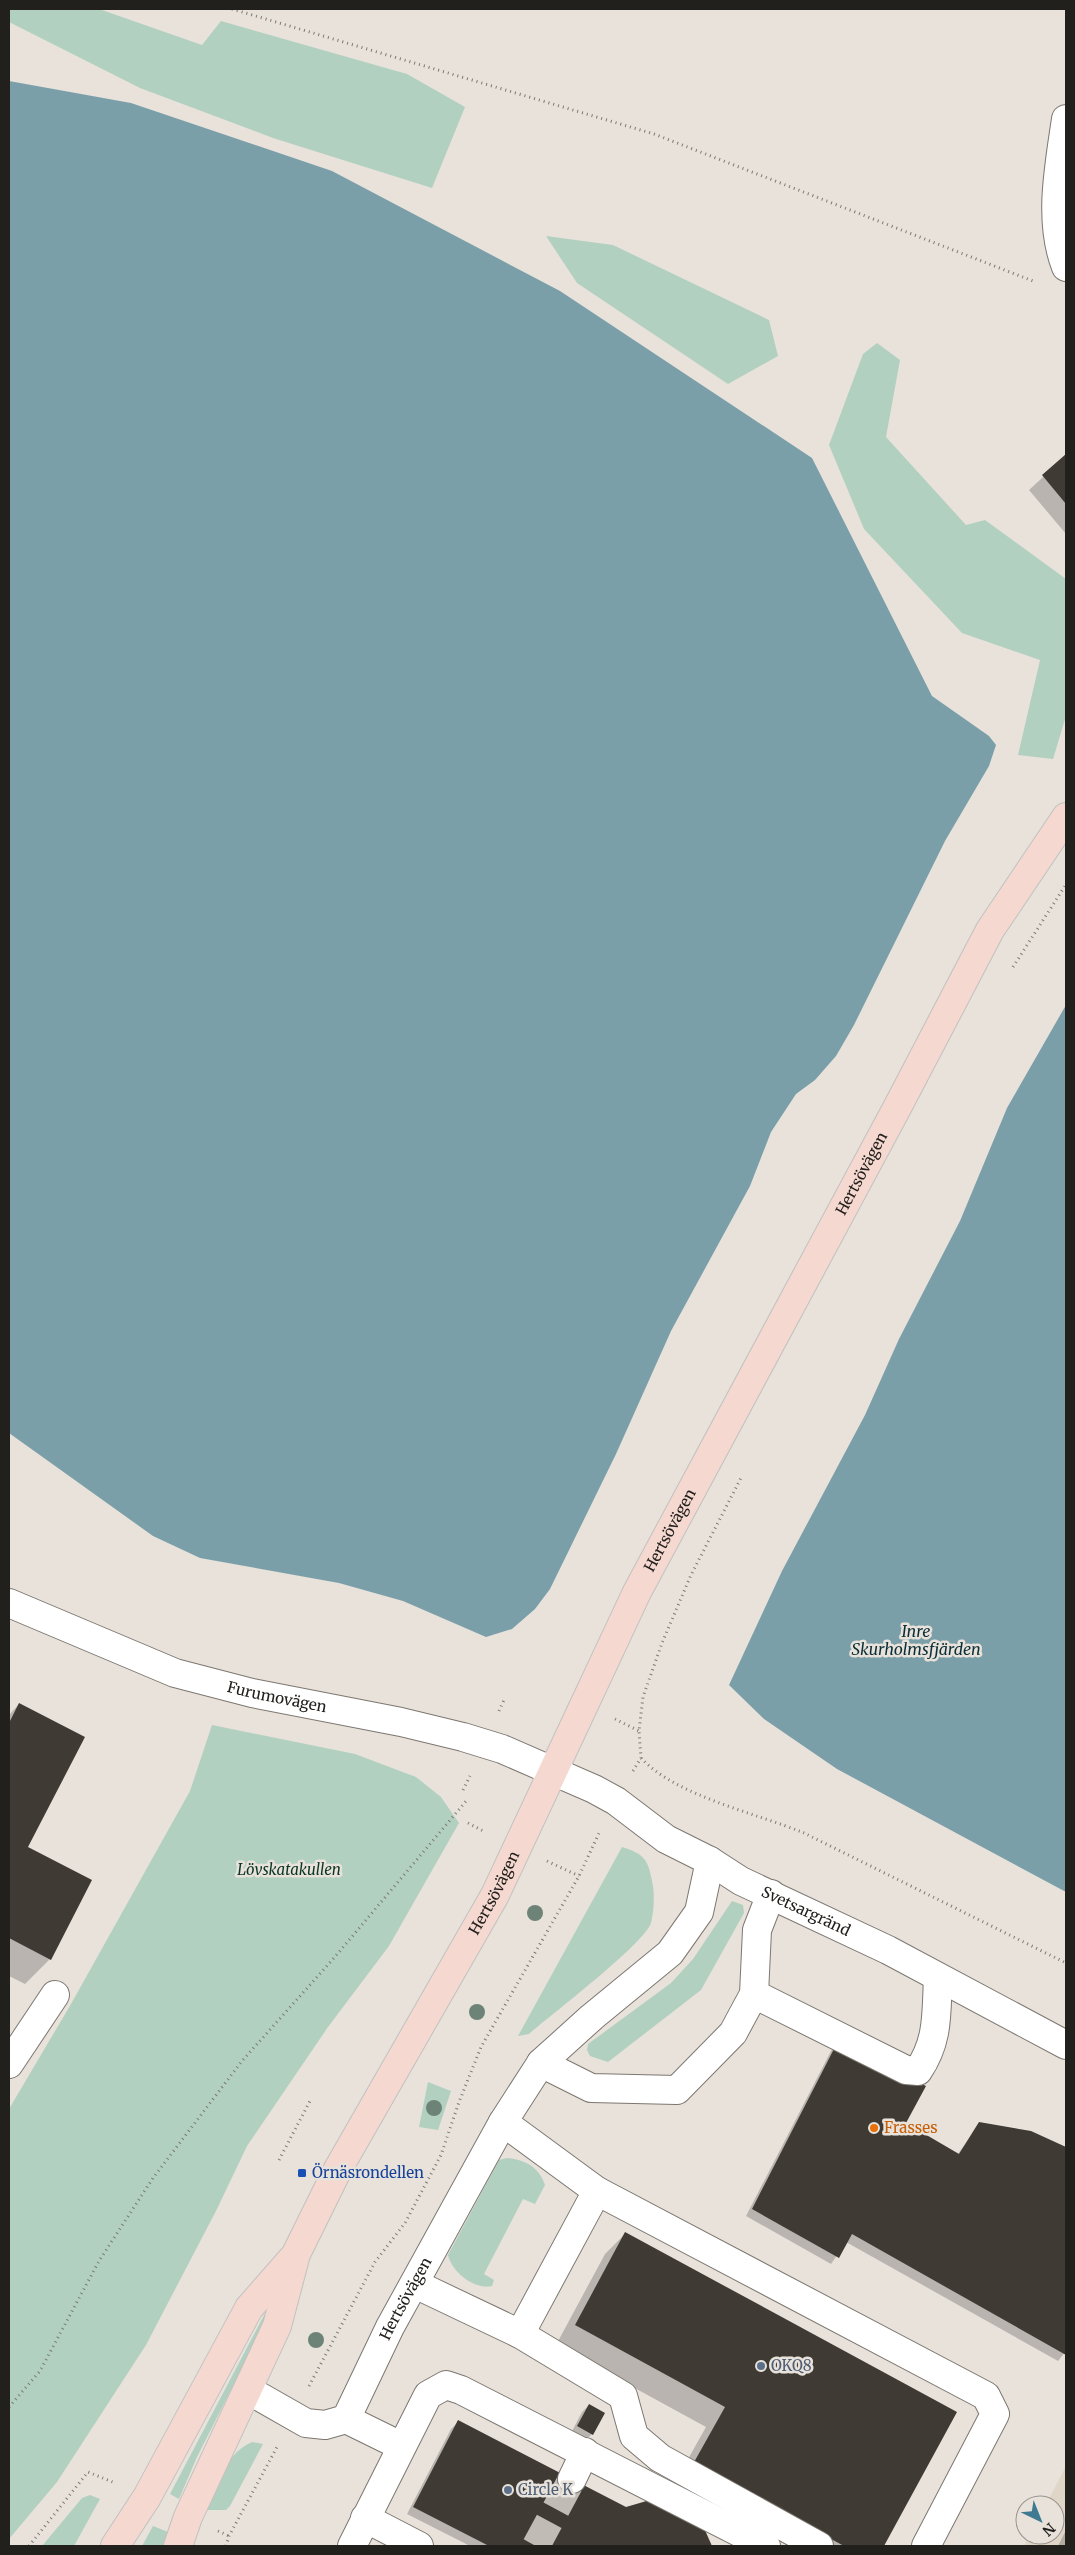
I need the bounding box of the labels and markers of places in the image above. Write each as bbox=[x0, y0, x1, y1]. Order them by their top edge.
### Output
place label: Frasses bbox=[884, 2118, 938, 2137]
marker: Frasses bbox=[868, 2122, 880, 2134]
place label: Örnäsrondellen bbox=[312, 2162, 424, 2182]
marker: Örnäsrondellen bbox=[296, 2167, 308, 2179]
place label: OKQ8 bbox=[771, 2356, 812, 2375]
marker: OKQ8 bbox=[755, 2360, 767, 2372]
place label: Circle K bbox=[518, 2480, 573, 2499]
marker: Circle K bbox=[502, 2484, 514, 2496]

